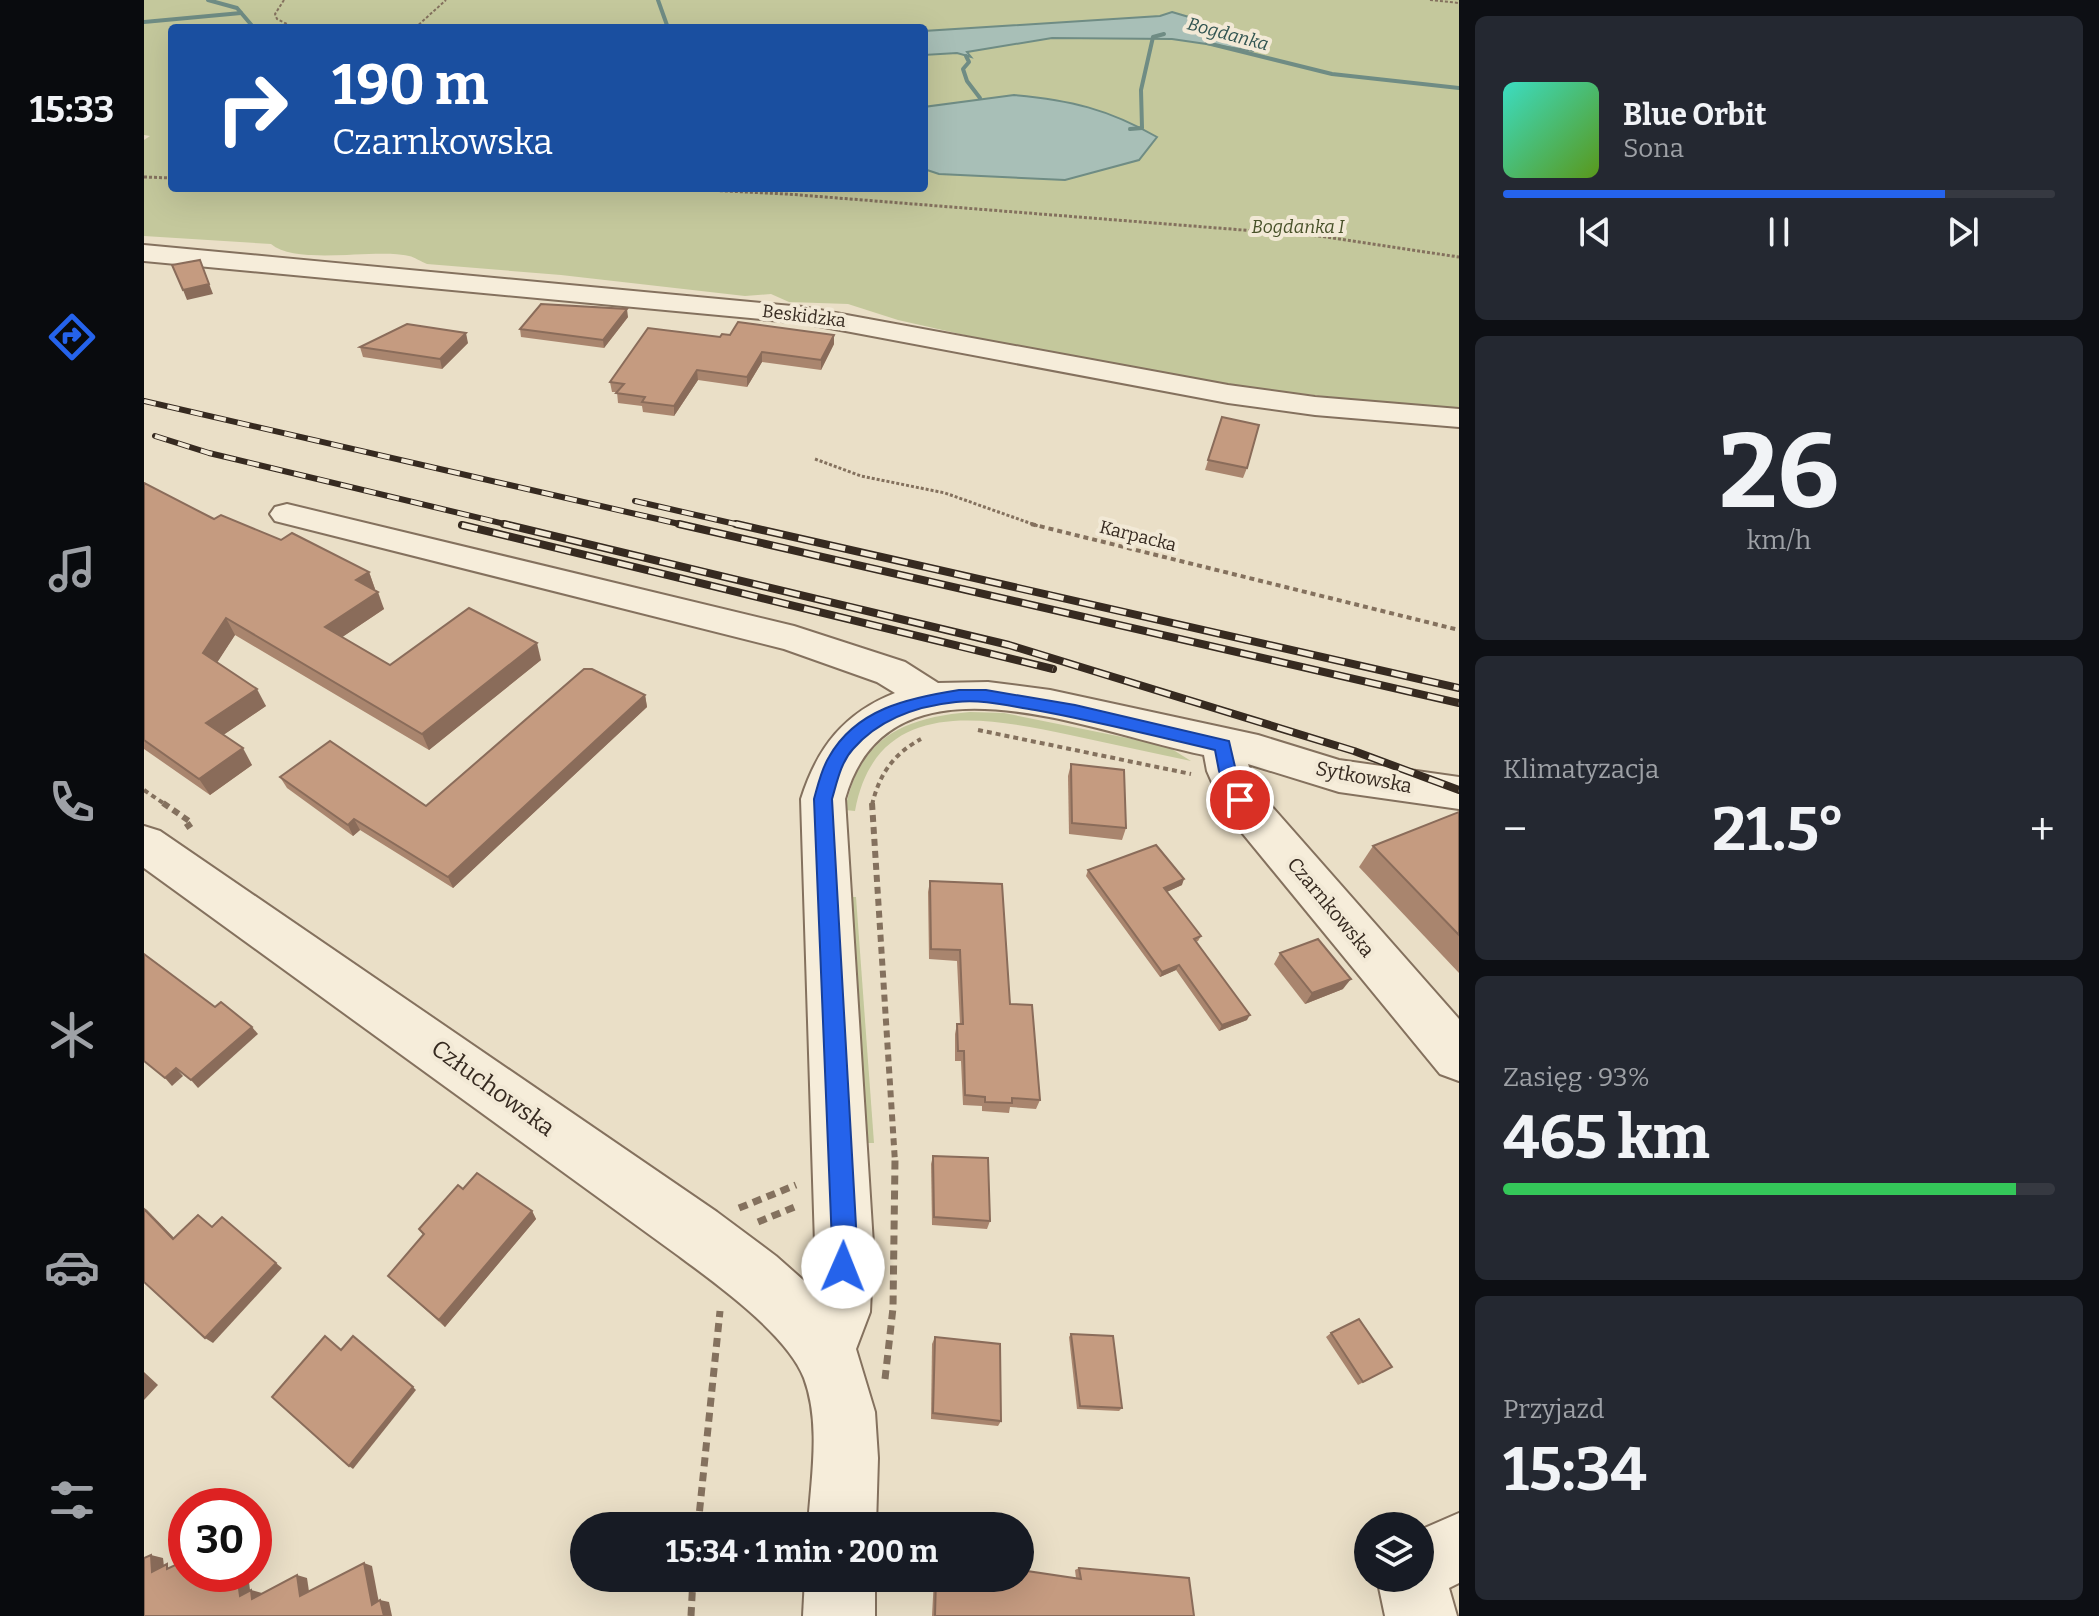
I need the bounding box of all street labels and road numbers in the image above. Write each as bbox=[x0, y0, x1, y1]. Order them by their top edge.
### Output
street label: Beskidzka bbox=[761, 300, 847, 332]
street label: Karpacka bbox=[1097, 516, 1179, 556]
street label: Sytkowska bbox=[1314, 756, 1414, 798]
street label: Czarnkowska bbox=[1282, 852, 1380, 962]
street label: Człuchowska bbox=[426, 1034, 560, 1142]

